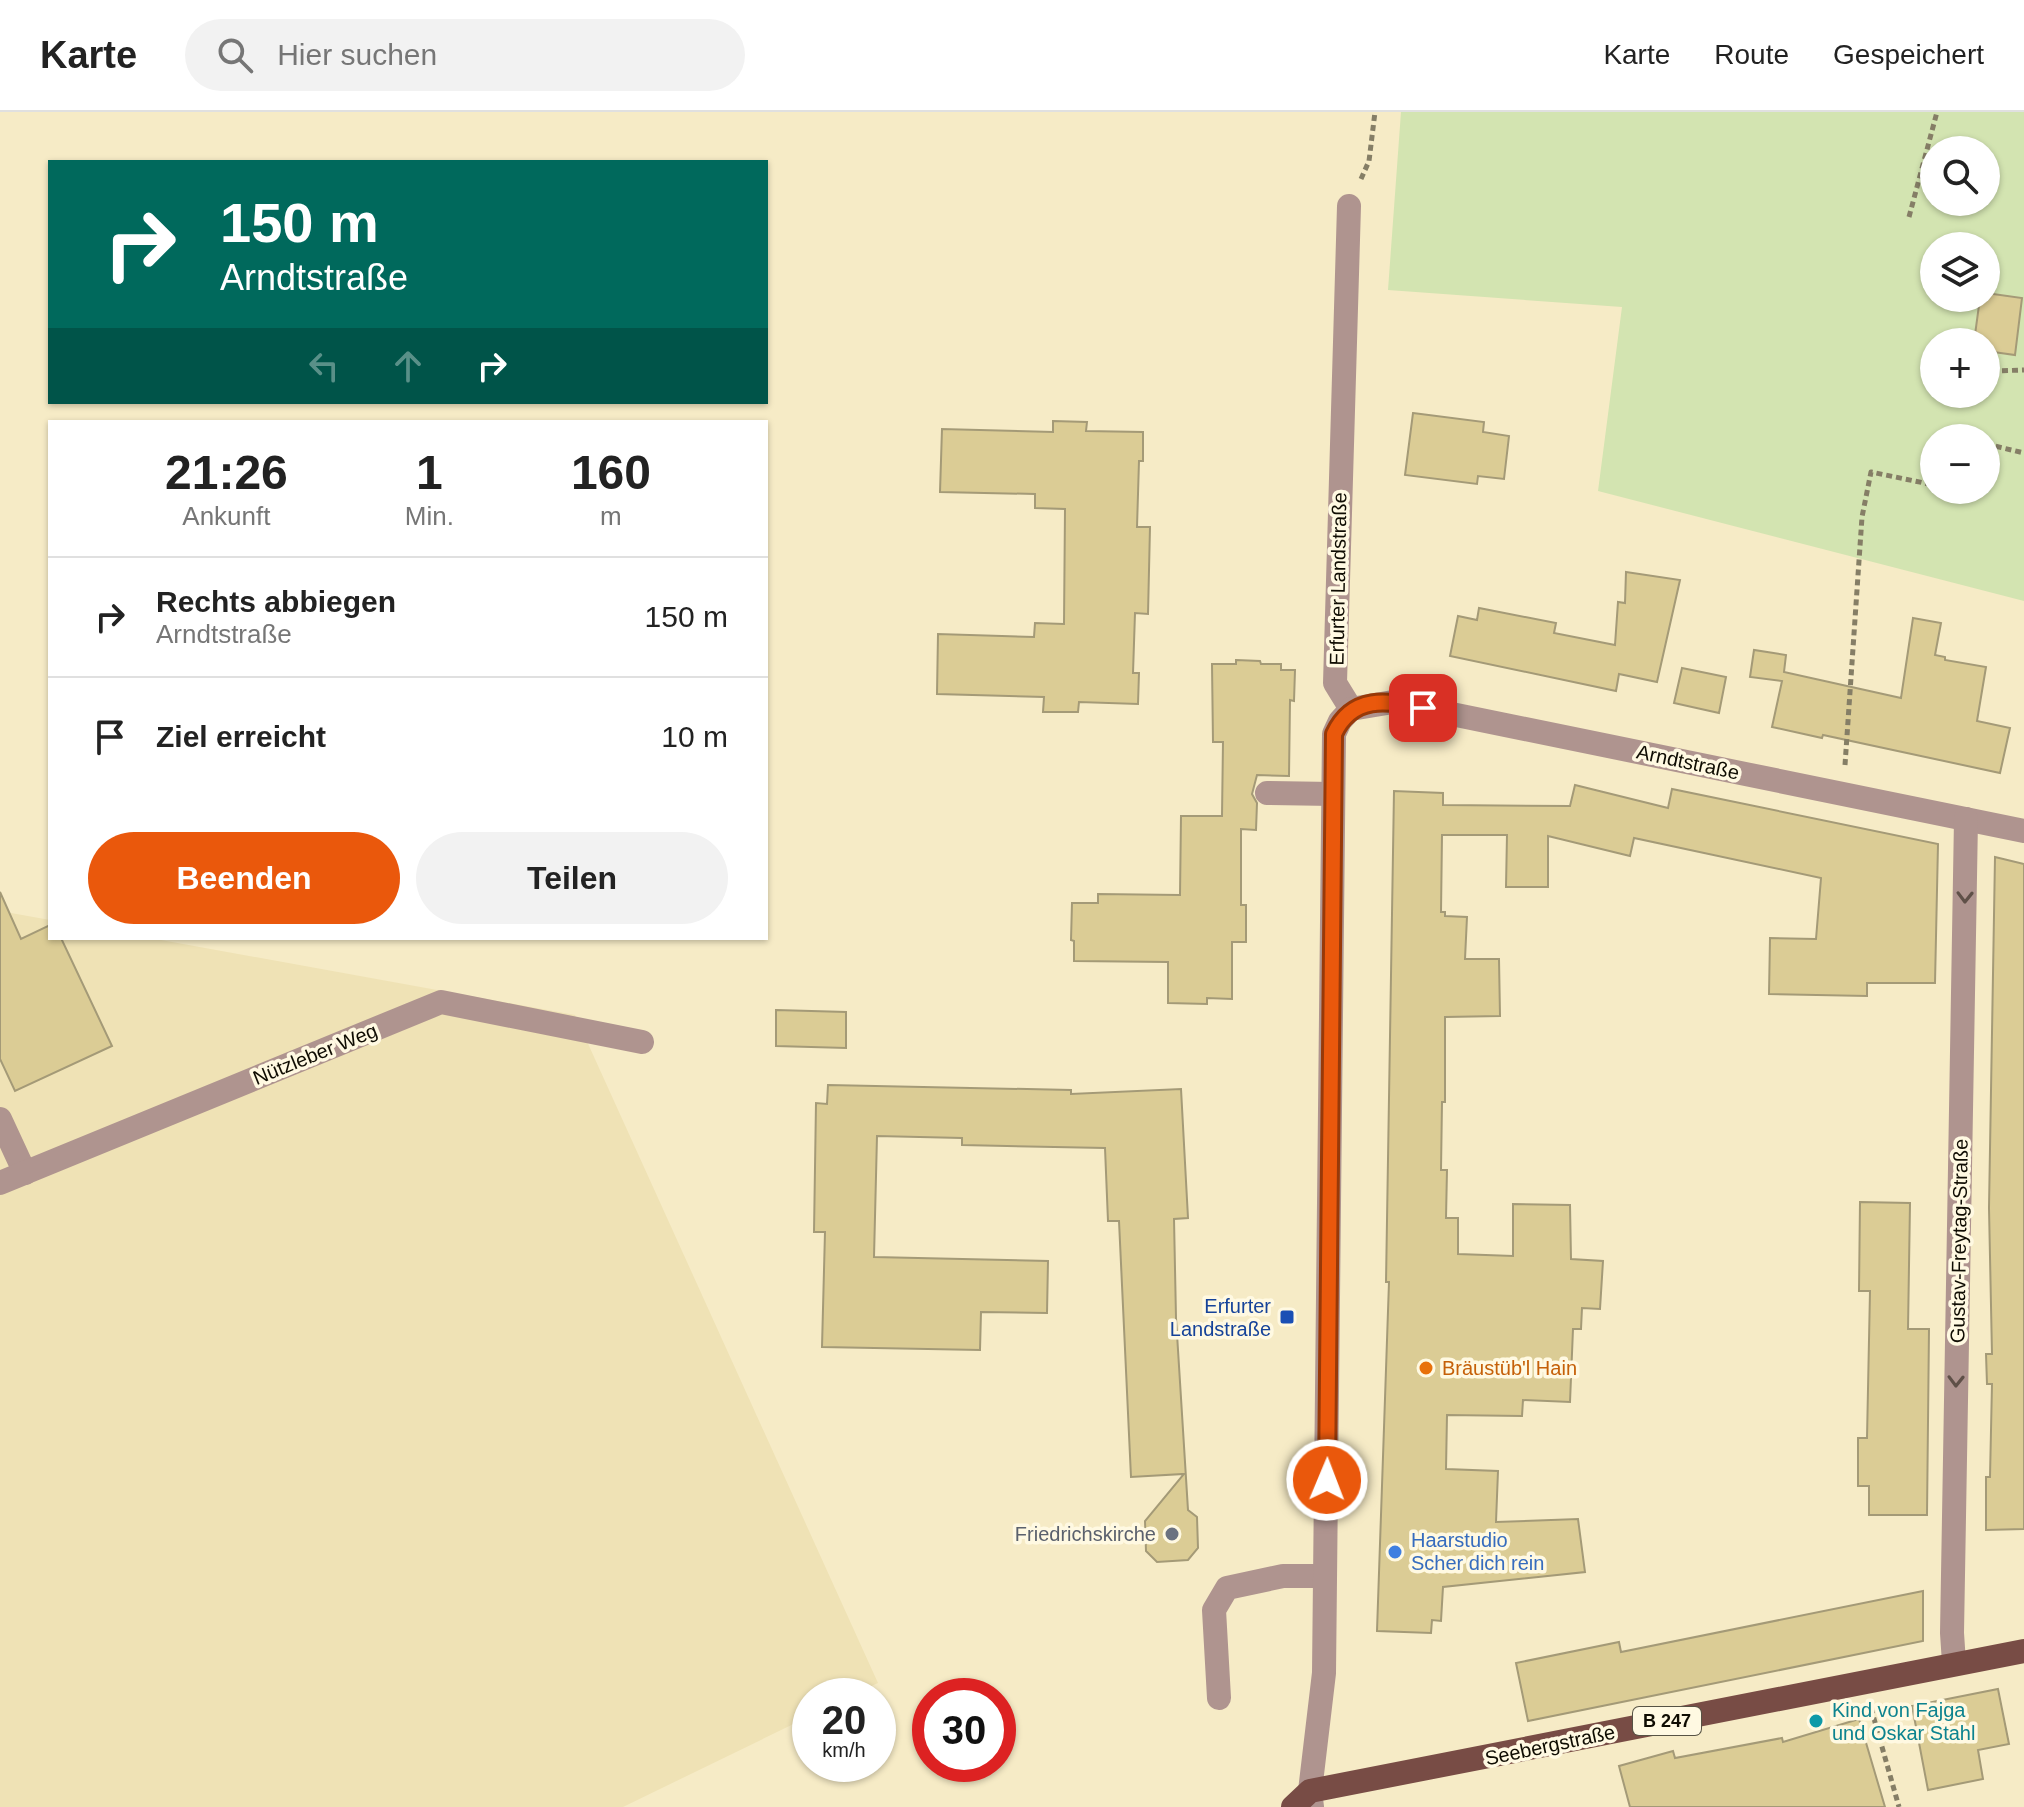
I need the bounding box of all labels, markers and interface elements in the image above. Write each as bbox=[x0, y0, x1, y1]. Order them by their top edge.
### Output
search box bbox=[185, 19, 745, 91]
icon: search bbox=[213, 33, 257, 77]
text: Karte bbox=[40, 34, 137, 76]
text: Hier suchen bbox=[277, 38, 437, 71]
text: Karte bbox=[1603, 39, 1670, 70]
text: Route bbox=[1714, 39, 1789, 70]
text: Gespeichert bbox=[1833, 39, 1984, 70]
map controls bbox=[1920, 136, 2000, 504]
button: search bbox=[1920, 136, 2000, 216]
text: 150 m bbox=[220, 191, 379, 254]
icon: right bbox=[88, 192, 192, 296]
button: layers bbox=[1920, 232, 2000, 312]
text: Arndtstraße bbox=[220, 257, 408, 298]
button: + bbox=[1920, 328, 2000, 408]
icon: left bbox=[302, 344, 346, 388]
icon: ahead bbox=[386, 344, 430, 388]
icon: right bbox=[470, 344, 514, 388]
button: − bbox=[1920, 424, 2000, 504]
text: 21:26 bbox=[165, 446, 288, 499]
text: 1 bbox=[416, 446, 443, 499]
text: 160 bbox=[571, 446, 651, 499]
street label: Erfurter Landstraße bbox=[1325, 492, 1351, 666]
text: Ankunft bbox=[182, 501, 270, 531]
text: Min. bbox=[405, 501, 454, 531]
text: m bbox=[600, 501, 622, 531]
text: Rechts abbiegen bbox=[156, 585, 396, 618]
icon: right bbox=[88, 595, 132, 639]
text: 150 m bbox=[645, 600, 728, 633]
text: Arndtstraße bbox=[156, 619, 292, 649]
pin bbox=[1389, 674, 1457, 742]
icon: arrive bbox=[1401, 686, 1445, 730]
icon: arrive bbox=[88, 715, 132, 759]
text: Ziel erreicht bbox=[156, 720, 326, 753]
text: 10 m bbox=[661, 720, 728, 753]
street label: Arndtstraße bbox=[1635, 740, 1741, 784]
button: Beenden bbox=[88, 832, 400, 924]
button: Teilen bbox=[416, 832, 728, 924]
one-way arrow bbox=[1956, 891, 1974, 904]
street label: Nützleber Weg bbox=[250, 1019, 380, 1089]
street label: Gustav-Freytag-Straße bbox=[1946, 1139, 1972, 1343]
place label: Erfurter Landstraße bbox=[1170, 1295, 1271, 1340]
marker: Erfurter Landstraße bbox=[1278, 1308, 1296, 1326]
place label: Bräustüb'l Hain bbox=[1442, 1357, 1577, 1379]
marker: Bräustüb'l Hain bbox=[1417, 1359, 1435, 1377]
one-way arrow bbox=[1948, 1375, 1965, 1388]
position arrow bbox=[1285, 1438, 1369, 1522]
place label: Friedrichskirche bbox=[1015, 1523, 1156, 1545]
marker: Friedrichskirche bbox=[1163, 1525, 1181, 1543]
place label: Haarstudio Scher dich rein bbox=[1411, 1529, 1544, 1574]
marker: Haarstudio Scher dich rein bbox=[1386, 1543, 1404, 1561]
speed limit sign: 30 bbox=[912, 1678, 1016, 1782]
text: 20 bbox=[822, 1698, 866, 1742]
place label: Kind von Fajga und Oskar Stahl bbox=[1832, 1699, 1975, 1744]
road number: B 247 bbox=[1633, 1707, 1701, 1735]
marker: Kind von Fajga und Oskar Stahl bbox=[1807, 1712, 1825, 1730]
street label: Seebergstraße bbox=[1483, 1720, 1617, 1770]
text: km/h bbox=[822, 1739, 866, 1761]

